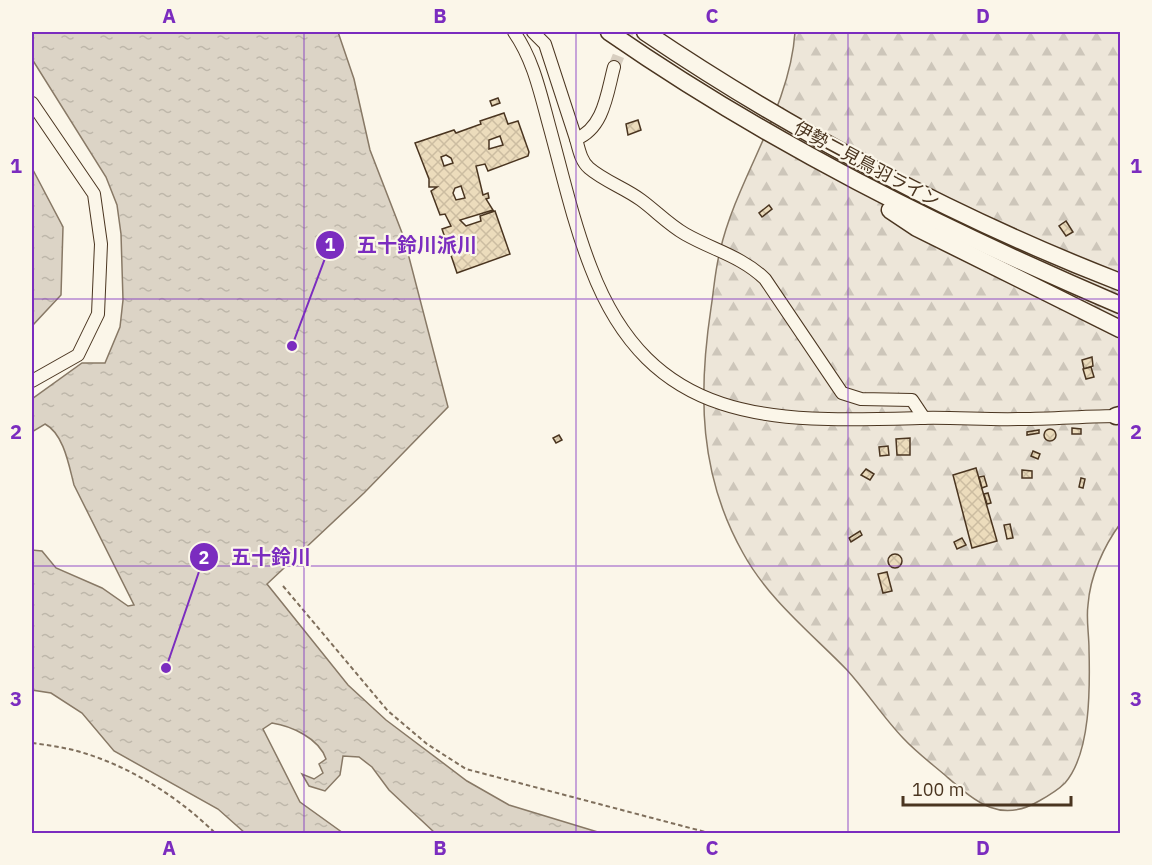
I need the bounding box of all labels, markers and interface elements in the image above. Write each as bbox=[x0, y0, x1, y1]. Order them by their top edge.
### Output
text: A bbox=[162, 2, 176, 29]
text: B bbox=[433, 2, 447, 29]
text: C bbox=[705, 2, 719, 29]
text: D bbox=[976, 2, 990, 29]
street label: 伊勢二見鳥羽ライン bbox=[790, 116, 944, 212]
text: 1 bbox=[10, 152, 22, 179]
text: 1 bbox=[1130, 152, 1142, 179]
callout: 五十鈴川派川 bbox=[315, 226, 489, 264]
text: 五十鈴川派川 bbox=[357, 231, 477, 258]
text: 1 bbox=[325, 233, 336, 256]
text: 2 bbox=[10, 418, 22, 445]
text: 2 bbox=[1130, 418, 1142, 445]
callout: 五十鈴川 bbox=[189, 538, 323, 576]
text: 五十鈴川 bbox=[231, 543, 311, 570]
text: 2 bbox=[199, 546, 209, 569]
text: 3 bbox=[10, 685, 22, 712]
text: 3 bbox=[1130, 685, 1142, 712]
scale bar bbox=[903, 769, 1071, 807]
text: 100 m bbox=[912, 778, 964, 801]
text: A bbox=[162, 834, 176, 861]
text: B bbox=[433, 834, 447, 861]
text: C bbox=[705, 834, 719, 861]
text: D bbox=[976, 834, 990, 861]

